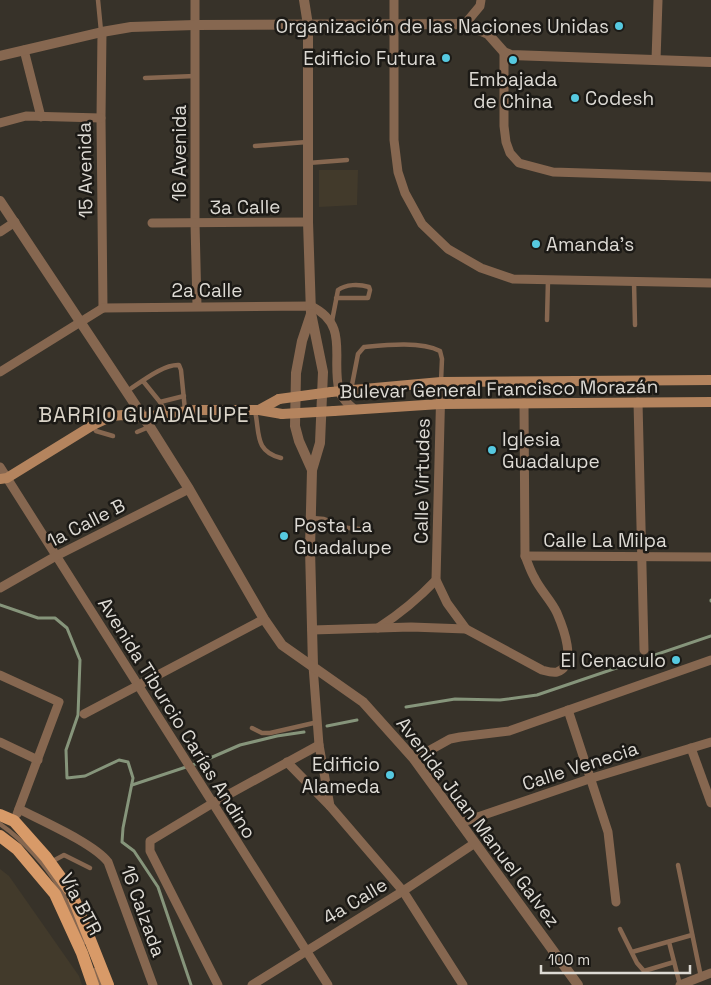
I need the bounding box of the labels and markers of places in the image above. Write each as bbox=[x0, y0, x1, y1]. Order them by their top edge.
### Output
place label: Organización de las Naciones Unidas bbox=[276, 14, 609, 39]
marker: Organización de las Naciones Unidas bbox=[613, 20, 625, 32]
place label: Edificio Futura bbox=[303, 46, 436, 71]
marker: Edificio Futura bbox=[440, 52, 452, 64]
marker: Embajada de China bbox=[507, 54, 519, 66]
place label: Embajada de China bbox=[469, 67, 557, 114]
place label: Codesh bbox=[585, 86, 654, 111]
marker: Codesh bbox=[569, 92, 581, 104]
place label: Amanda's bbox=[546, 232, 634, 257]
marker: Amanda's bbox=[530, 238, 542, 250]
place label: Iglesia Guadalupe bbox=[502, 427, 600, 474]
marker: Iglesia Guadalupe bbox=[486, 444, 498, 456]
place label: Posta La Guadalupe bbox=[294, 513, 392, 560]
marker: Posta La Guadalupe bbox=[278, 530, 290, 542]
place label: El Cenaculo bbox=[561, 648, 666, 673]
marker: El Cenaculo bbox=[670, 654, 682, 666]
place label: Edificio Alameda bbox=[302, 752, 380, 799]
marker: Edificio Alameda bbox=[384, 769, 396, 781]

